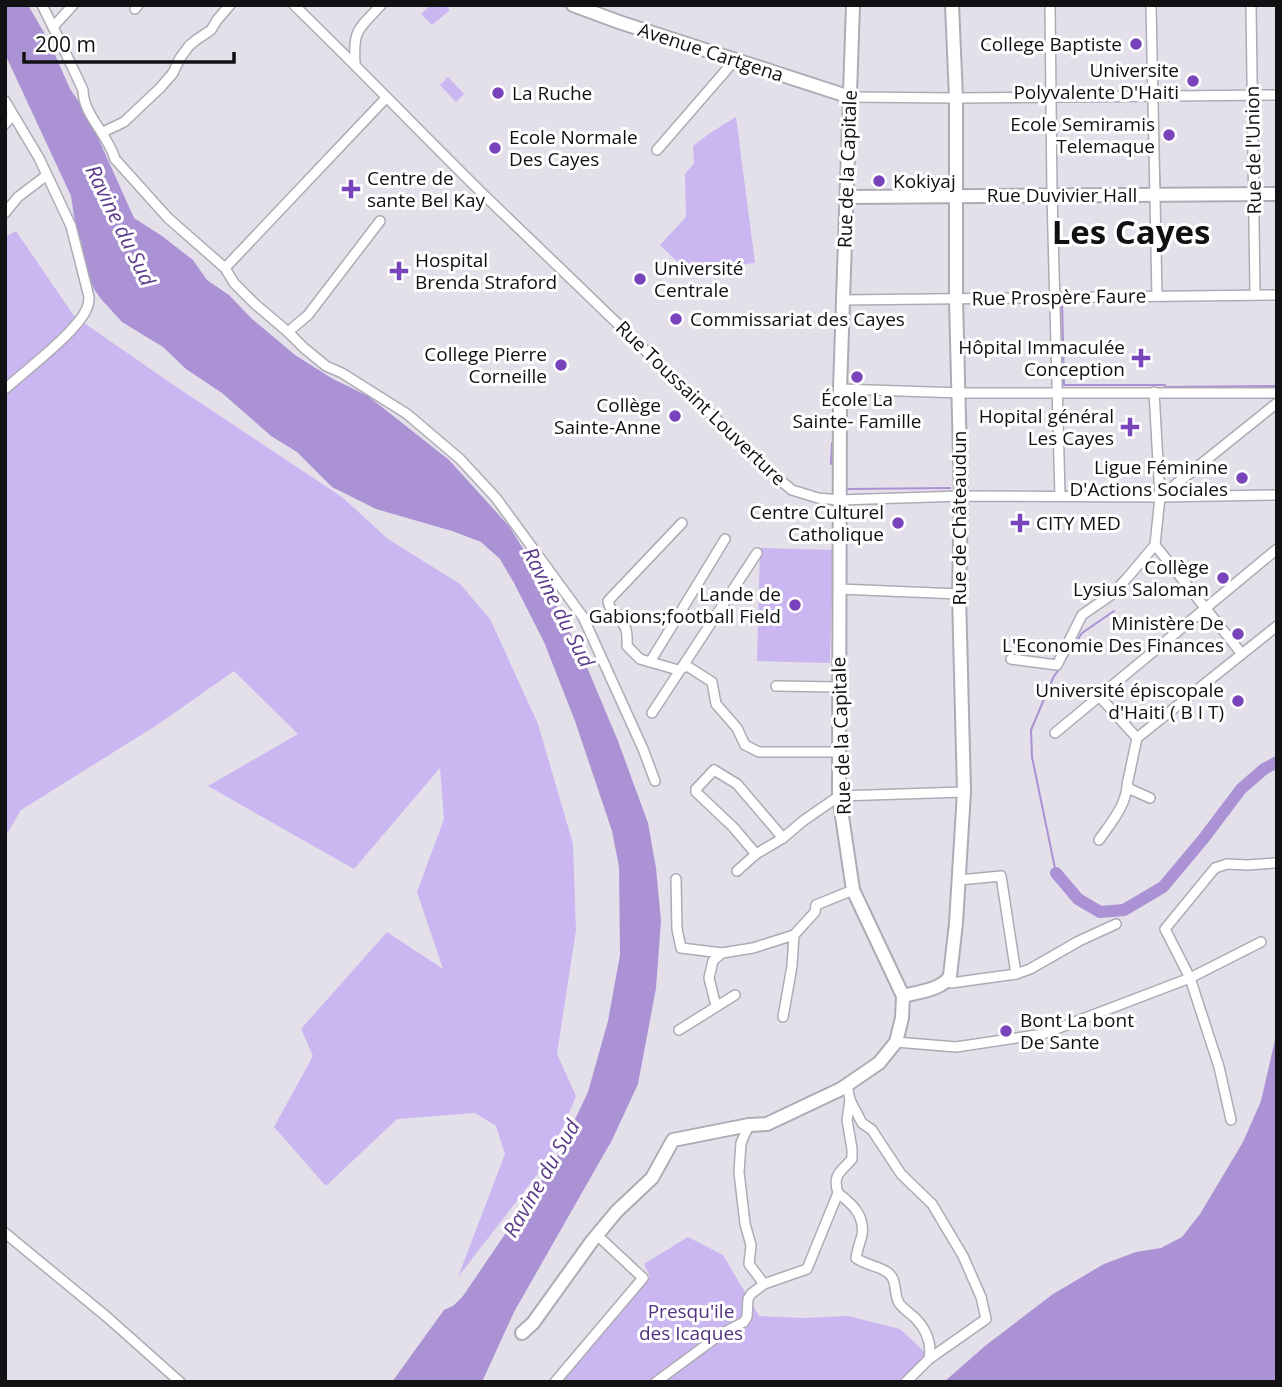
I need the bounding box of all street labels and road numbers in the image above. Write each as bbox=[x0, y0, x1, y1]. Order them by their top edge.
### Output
street label: Avenue Cartgena bbox=[635, 16, 787, 88]
street label: Rue de l'Union bbox=[1239, 86, 1267, 214]
street label: Rue de la Capitale bbox=[831, 89, 863, 249]
street label: Rue Duvivier Hall bbox=[987, 182, 1137, 208]
street label: Rue Prospère Faure bbox=[971, 282, 1147, 312]
street label: Rue Toussaint Louverture bbox=[610, 315, 792, 491]
street label: Rue de Châteaudun bbox=[946, 431, 972, 605]
street label: Rue de la Capitale bbox=[825, 656, 857, 816]

